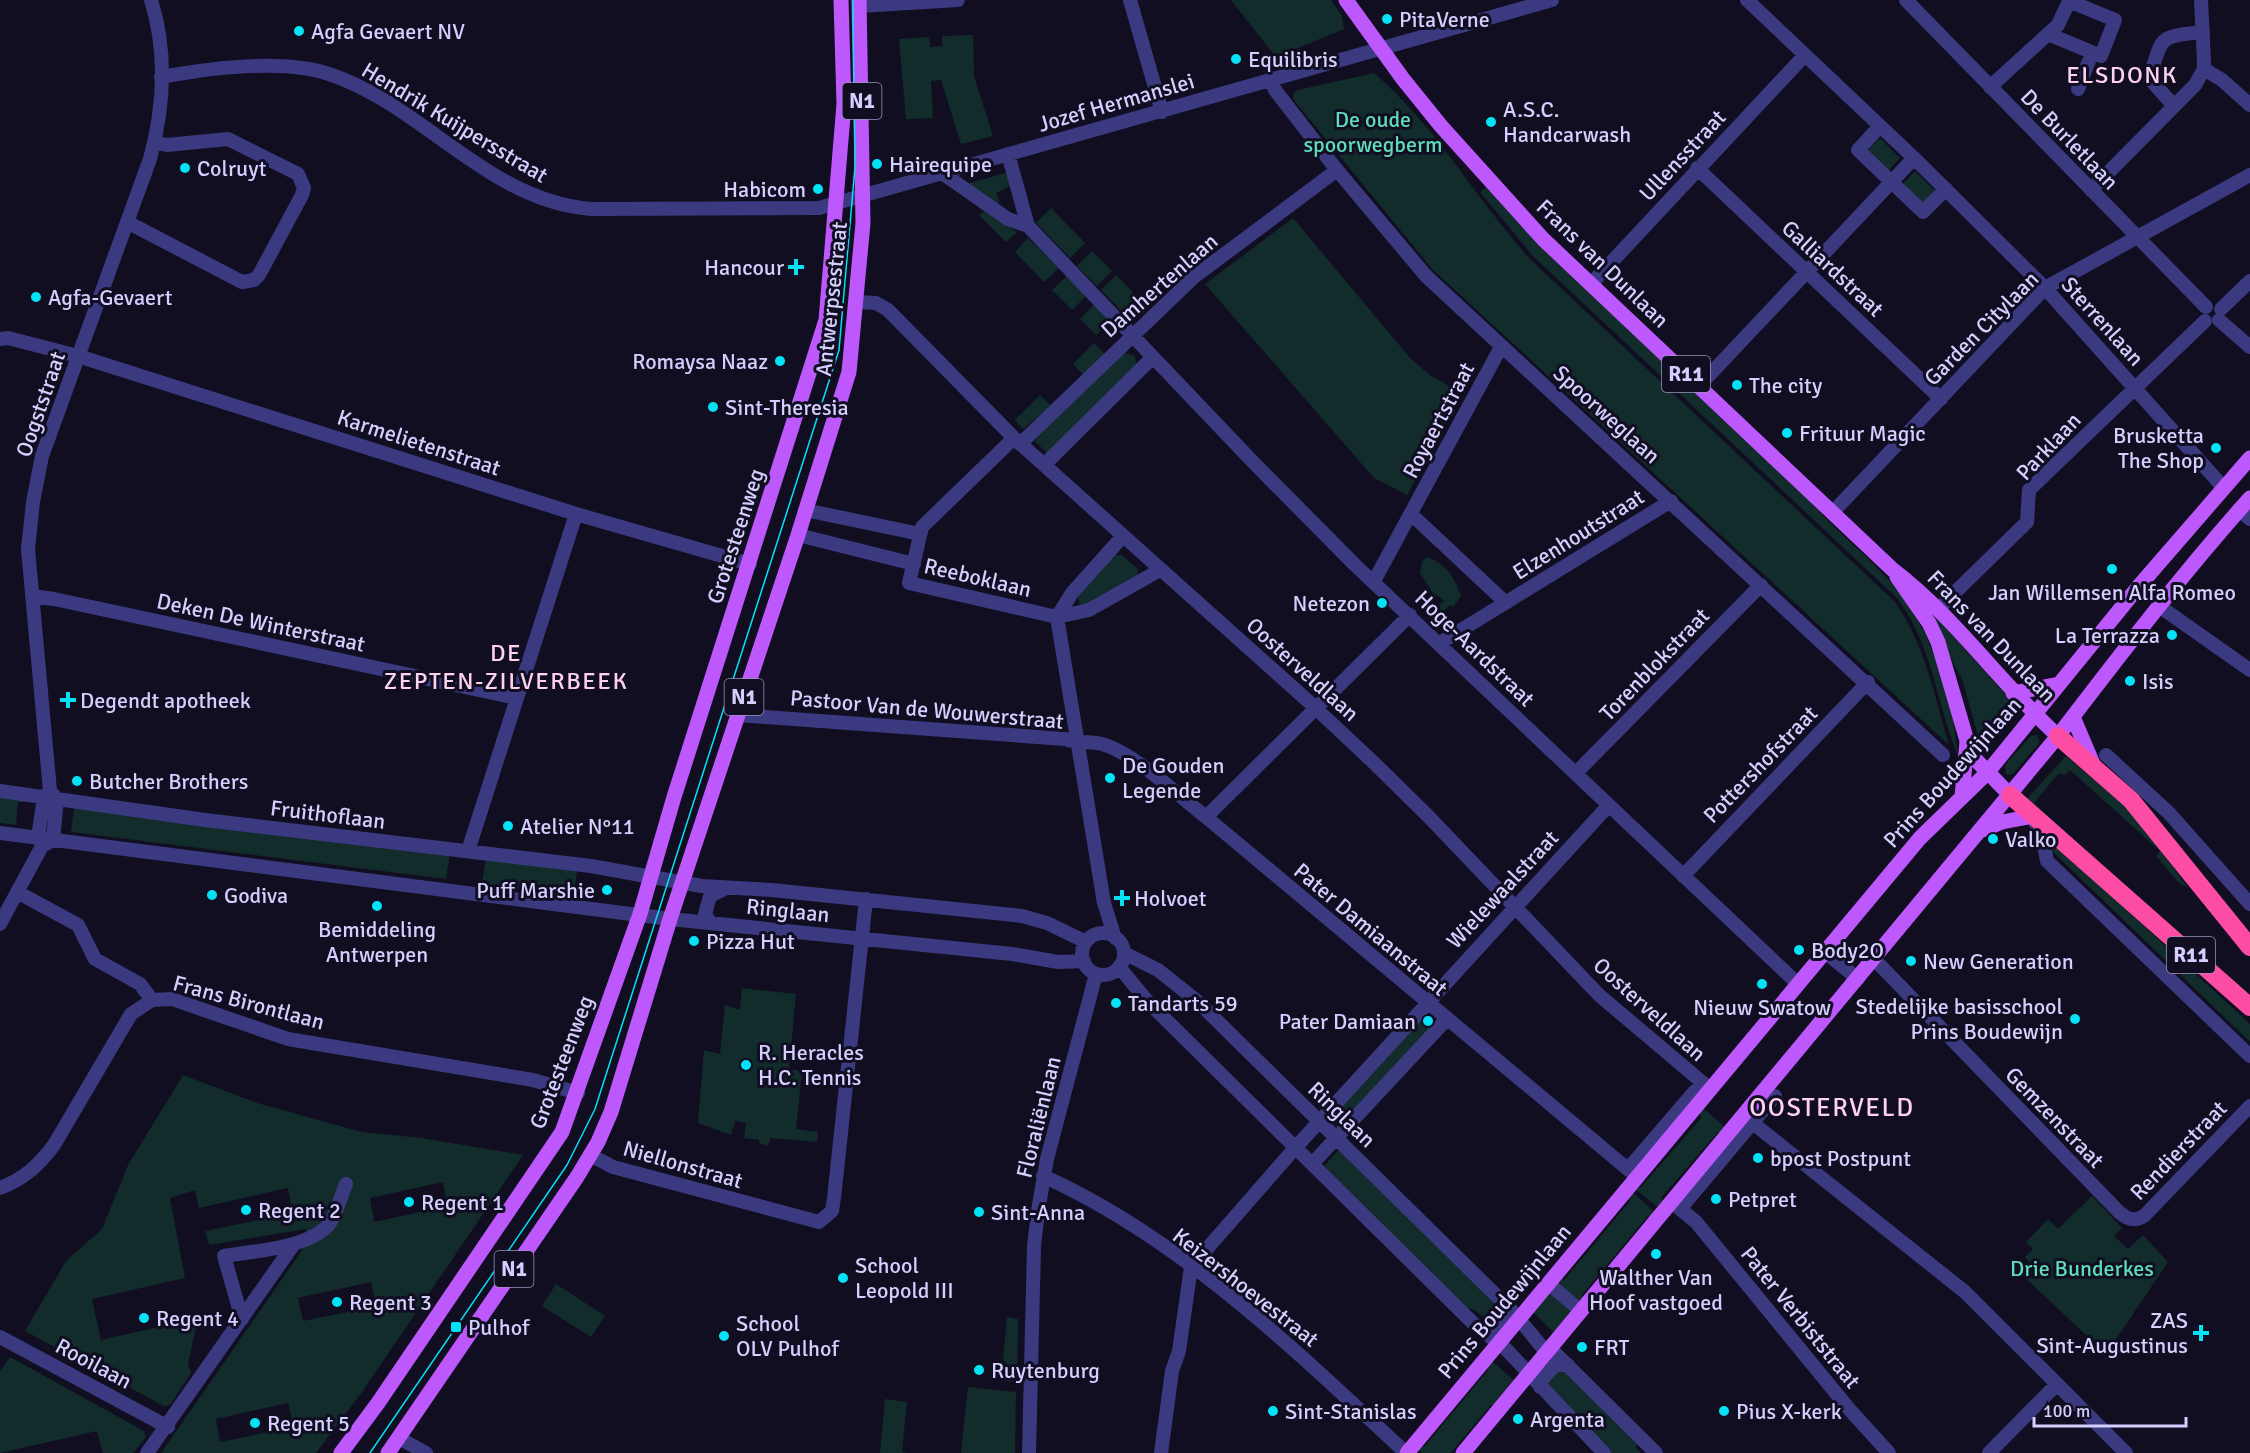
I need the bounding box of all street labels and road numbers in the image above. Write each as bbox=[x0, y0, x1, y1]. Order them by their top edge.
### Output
street label: Hendrik Kuijpersstraat bbox=[357, 56, 553, 189]
street label: Jozef Hermanslei bbox=[1035, 67, 1197, 138]
road number: N1 bbox=[842, 83, 882, 119]
street label: De Burletlaan bbox=[2015, 83, 2124, 195]
street label: Ullensstraat bbox=[1633, 104, 1732, 207]
street label: Frans van Dunlaan bbox=[1531, 193, 1674, 333]
street label: Galliardstraat bbox=[1776, 214, 1889, 323]
street label: Antwerpsestraat bbox=[810, 220, 853, 378]
street label: Damhertenlaan bbox=[1096, 227, 1223, 343]
street label: Garden Citylaan bbox=[1919, 266, 2044, 391]
street label: Sterrenlaan bbox=[2056, 271, 2150, 371]
street label: Oogststraat bbox=[10, 348, 71, 461]
road number: R11 bbox=[1662, 356, 1710, 392]
street label: Royaertstraat bbox=[1397, 357, 1480, 483]
street label: Spoorweglaan bbox=[1548, 359, 1666, 469]
street label: Karmelietenstraat bbox=[334, 403, 504, 482]
street label: Parklaan bbox=[2010, 407, 2086, 486]
street label: Grotesteenweg bbox=[701, 465, 770, 607]
street label: Elzenhoutstraat bbox=[1508, 483, 1649, 586]
street label: Reeboklaan bbox=[922, 552, 1034, 603]
street label: Frans van Dunlaan bbox=[1922, 565, 2062, 708]
street label: Hoge-Aardstraat bbox=[1409, 585, 1540, 712]
street label: Deken De Winterstraat bbox=[154, 587, 368, 658]
street label: Torenblokstraat bbox=[1594, 602, 1715, 726]
street label: Oosterveldlaan bbox=[1241, 612, 1365, 727]
road number: N1 bbox=[724, 679, 764, 715]
street label: Pastoor Van de Wouwerstraat bbox=[789, 684, 1065, 735]
street label: Prins Boudewijnlaan bbox=[1878, 691, 2027, 853]
street label: Pottershofstraat bbox=[1698, 700, 1823, 829]
street label: Fruithoflaan bbox=[269, 794, 387, 835]
street label: Wielewaalstraat bbox=[1441, 824, 1564, 954]
street label: Pater Damiaanstraat bbox=[1288, 857, 1453, 1002]
street label: Ringlaan bbox=[745, 893, 831, 928]
road number: R11 bbox=[2167, 937, 2215, 973]
street label: Oosterveldlaan bbox=[1588, 952, 1712, 1067]
street label: Frans Birontlaan bbox=[170, 969, 327, 1036]
street label: Grotesteenweg bbox=[524, 992, 599, 1133]
street label: Floraliënlaan bbox=[1010, 1054, 1067, 1181]
street label: Gemzenstraat bbox=[2000, 1061, 2110, 1174]
street label: Ringlaan bbox=[1302, 1076, 1381, 1153]
street label: Rendierstraat bbox=[2124, 1095, 2233, 1206]
street label: Niellonstraat bbox=[620, 1135, 746, 1194]
street label: Prins Boudewijnlaan bbox=[1432, 1219, 1577, 1384]
street label: Keizershoevestraat bbox=[1167, 1222, 1324, 1353]
street label: Pater Verbiststraat bbox=[1735, 1241, 1866, 1394]
road number: N1 bbox=[494, 1251, 534, 1287]
street label: Rooilaan bbox=[51, 1332, 137, 1395]

